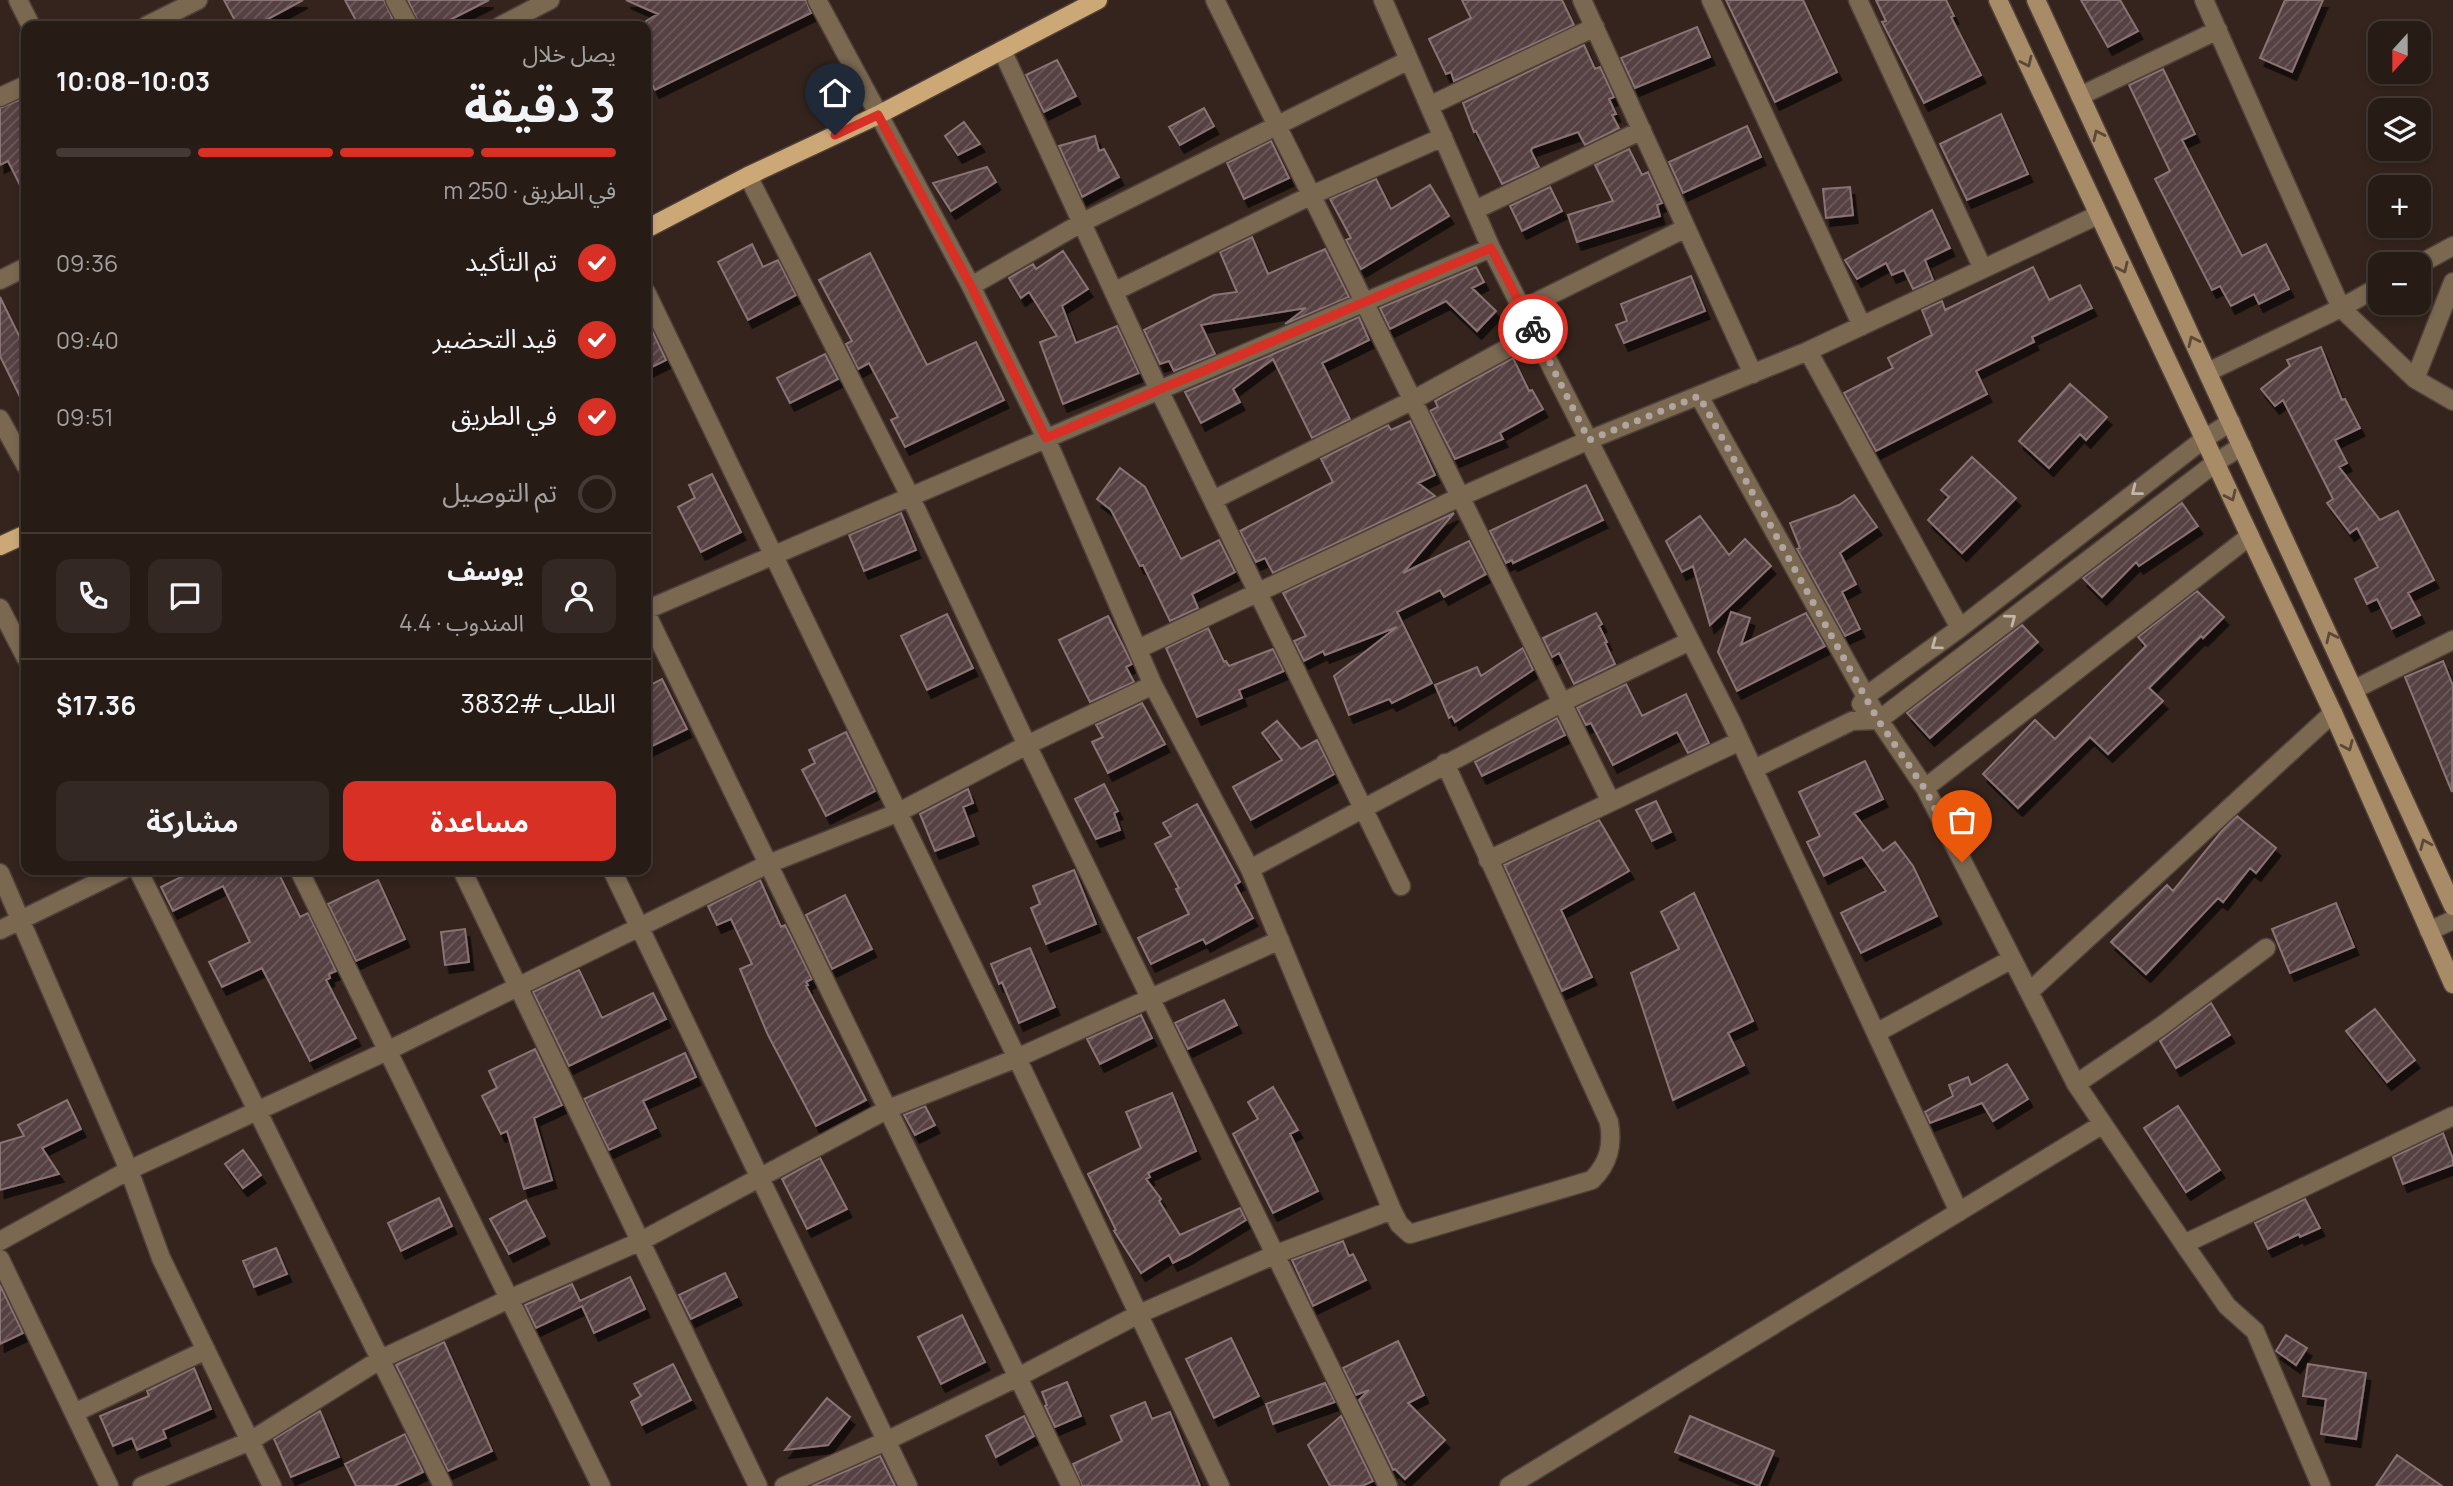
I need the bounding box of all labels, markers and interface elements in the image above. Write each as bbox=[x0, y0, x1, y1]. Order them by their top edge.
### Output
north arrow bbox=[2368, 21, 2431, 84]
map controls bbox=[2368, 21, 2431, 315]
text: يصل خلال bbox=[523, 37, 616, 69]
one-way arrow bbox=[2018, 55, 2032, 67]
text: 10:03–10:08 bbox=[56, 63, 210, 99]
pin bbox=[805, 63, 865, 135]
text: 3 دقيقة bbox=[464, 73, 616, 136]
icon: home bbox=[816, 74, 854, 112]
button: layers bbox=[2368, 98, 2431, 161]
one-way arrow bbox=[2092, 130, 2106, 142]
text: في الطريق · 250 m bbox=[444, 174, 616, 206]
button: + bbox=[2368, 175, 2431, 238]
text: تم التأكيد bbox=[465, 243, 557, 279]
icon: check bbox=[578, 244, 616, 282]
text: 09:36 bbox=[56, 247, 118, 279]
button: − bbox=[2368, 252, 2431, 315]
one-way arrow bbox=[2115, 261, 2129, 273]
courier bbox=[1498, 294, 1568, 364]
icon: bike bbox=[1514, 310, 1552, 348]
text: قيد التحضير bbox=[433, 320, 557, 356]
icon: check bbox=[578, 321, 616, 359]
text: 09:40 bbox=[56, 324, 119, 356]
one-way arrow bbox=[2188, 336, 2202, 349]
text: في الطريق bbox=[451, 397, 557, 433]
icon: check bbox=[578, 398, 616, 436]
text: 09:51 bbox=[56, 401, 113, 433]
text: تم التوصيل bbox=[442, 474, 557, 510]
one-way arrow bbox=[2132, 483, 2144, 496]
one-way arrow bbox=[2222, 489, 2236, 501]
text: يوسف bbox=[447, 552, 524, 588]
button: phone bbox=[56, 559, 130, 633]
button: chat bbox=[148, 559, 222, 633]
button: person bbox=[542, 559, 616, 633]
text: المندوب · 4.4 bbox=[399, 606, 524, 638]
one-way arrow bbox=[2003, 614, 2015, 627]
one-way arrow bbox=[2325, 632, 2339, 644]
one-way arrow bbox=[1931, 637, 1944, 649]
text: الطلب #3832 bbox=[461, 685, 616, 721]
text: $17.36 bbox=[56, 687, 136, 723]
one-way arrow bbox=[2340, 739, 2354, 751]
button: مشاركة bbox=[56, 781, 329, 861]
button: مساعدة bbox=[343, 781, 616, 861]
pin bbox=[1932, 790, 1992, 862]
icon: bag bbox=[1943, 801, 1981, 839]
one-way arrow bbox=[2419, 839, 2433, 851]

